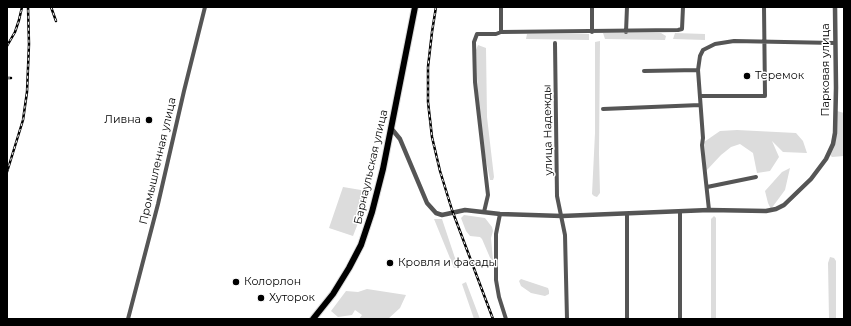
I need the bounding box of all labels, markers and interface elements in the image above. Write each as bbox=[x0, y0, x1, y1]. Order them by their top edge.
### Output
street label: Парковая улица bbox=[819, 23, 833, 117]
place label: Теремок bbox=[755, 69, 804, 83]
marker: Теремок bbox=[742, 71, 752, 81]
street label: улица Надежды bbox=[541, 84, 555, 176]
street label: Промышленная улица bbox=[137, 96, 179, 226]
street label: Барнаульская улица bbox=[351, 108, 391, 226]
place label: Ливна bbox=[104, 113, 141, 127]
marker: Ливна bbox=[144, 115, 154, 125]
place label: Кровля и фасады bbox=[398, 256, 497, 270]
marker: Кровля и фасады bbox=[385, 258, 395, 268]
place label: Колорлон bbox=[244, 275, 301, 289]
marker: Колорлон bbox=[231, 277, 241, 287]
place label: Хуторок bbox=[269, 291, 315, 305]
marker: Хуторок bbox=[256, 293, 266, 303]

